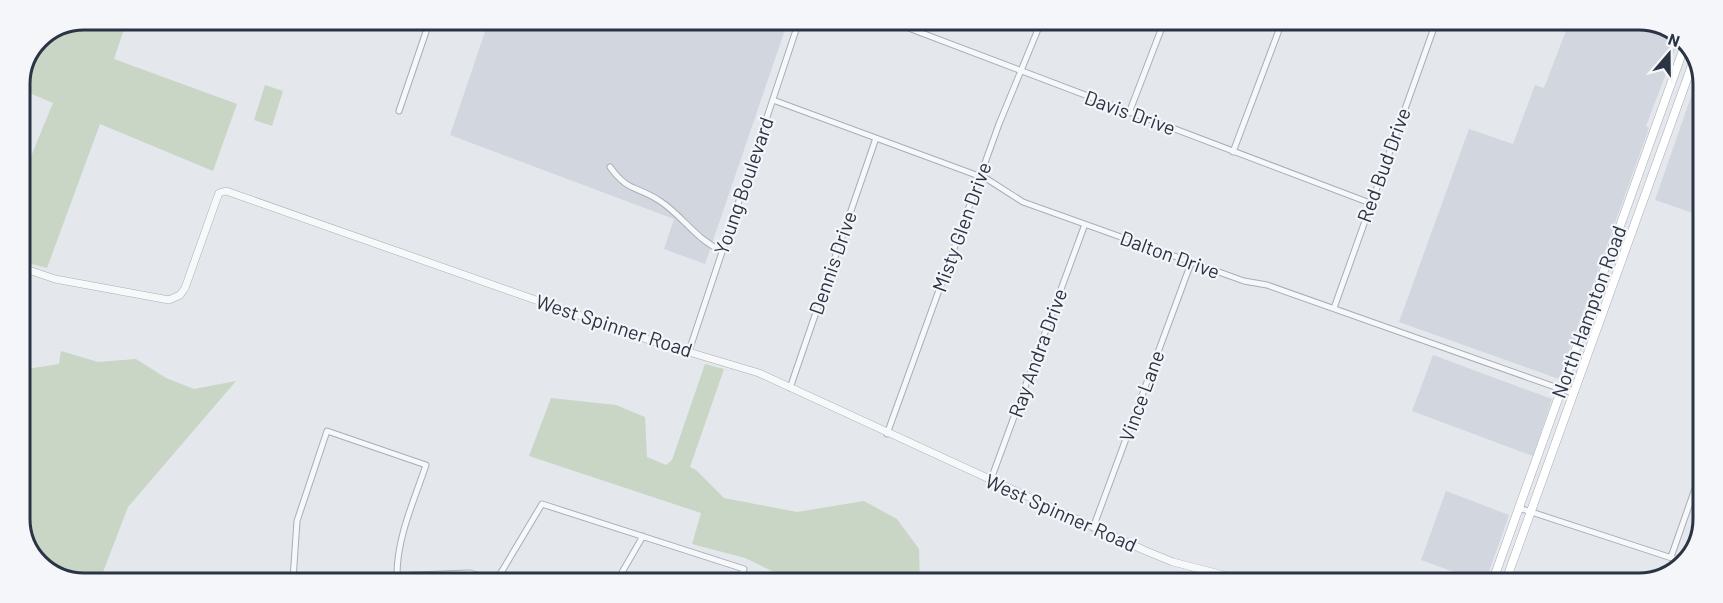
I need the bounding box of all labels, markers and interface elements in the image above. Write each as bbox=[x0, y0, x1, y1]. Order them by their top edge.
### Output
north arrow bbox=[1639, 24, 1699, 84]
text: N bbox=[1666, 29, 1683, 50]
street label: Davis Drive bbox=[1082, 85, 1179, 140]
street label: Red Bud Drive bbox=[1351, 104, 1415, 225]
street label: Young Boulevard bbox=[708, 114, 778, 258]
street label: Misty Glen Drive bbox=[926, 158, 996, 295]
street label: Dennis Drive bbox=[803, 208, 861, 318]
street label: North Hampton Road bbox=[1546, 222, 1630, 401]
street label: Dalton Drive bbox=[1117, 225, 1223, 283]
street label: Ray Andra Drive bbox=[1003, 285, 1071, 420]
street label: West Spinner Road bbox=[533, 288, 696, 362]
street label: Vince Lane bbox=[1113, 347, 1169, 445]
street label: West Spinner Road bbox=[982, 468, 1141, 556]

